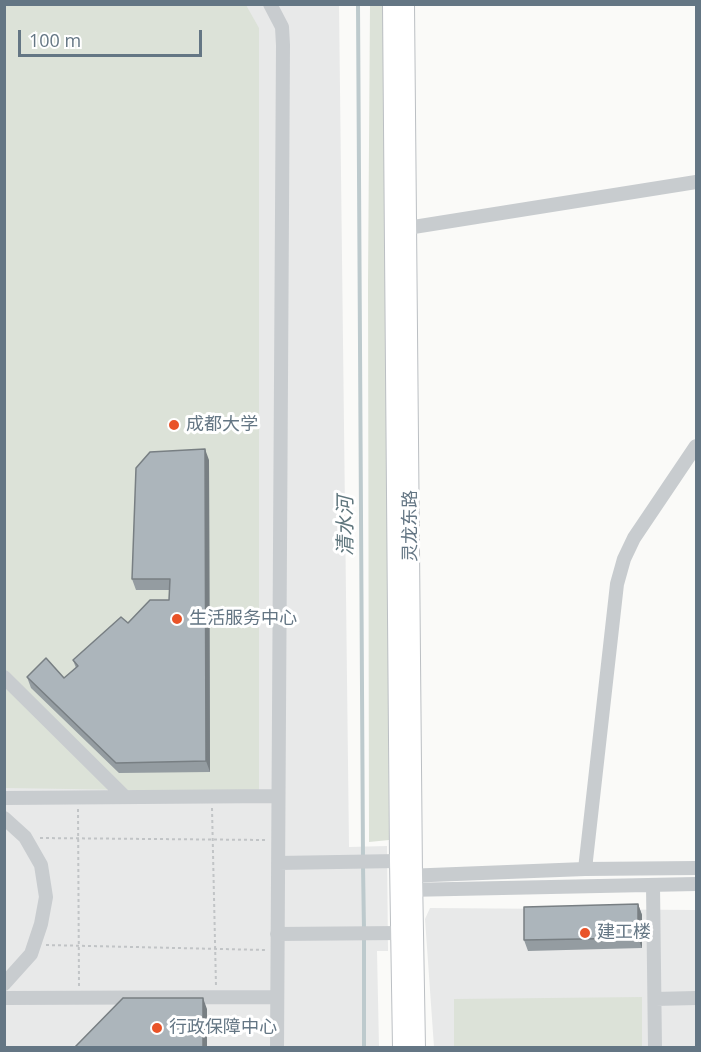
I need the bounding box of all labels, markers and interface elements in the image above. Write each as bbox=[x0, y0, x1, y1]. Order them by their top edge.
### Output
scale bar bbox=[21, 18, 206, 56]
text: 100 m bbox=[29, 28, 81, 52]
place label: 成都大学 bbox=[186, 414, 258, 436]
marker: 成都大学 bbox=[167, 418, 181, 432]
street label: 灵龙东路 bbox=[400, 490, 422, 562]
water label: 清水河 bbox=[334, 496, 358, 556]
place label: 生活服务中心 bbox=[189, 608, 297, 630]
marker: 生活服务中心 bbox=[170, 612, 184, 626]
place label: 建工楼 bbox=[597, 922, 651, 944]
marker: 建工楼 bbox=[578, 926, 592, 940]
place label: 行政保障中心 bbox=[169, 1017, 277, 1039]
marker: 行政保障中心 bbox=[150, 1021, 164, 1035]

